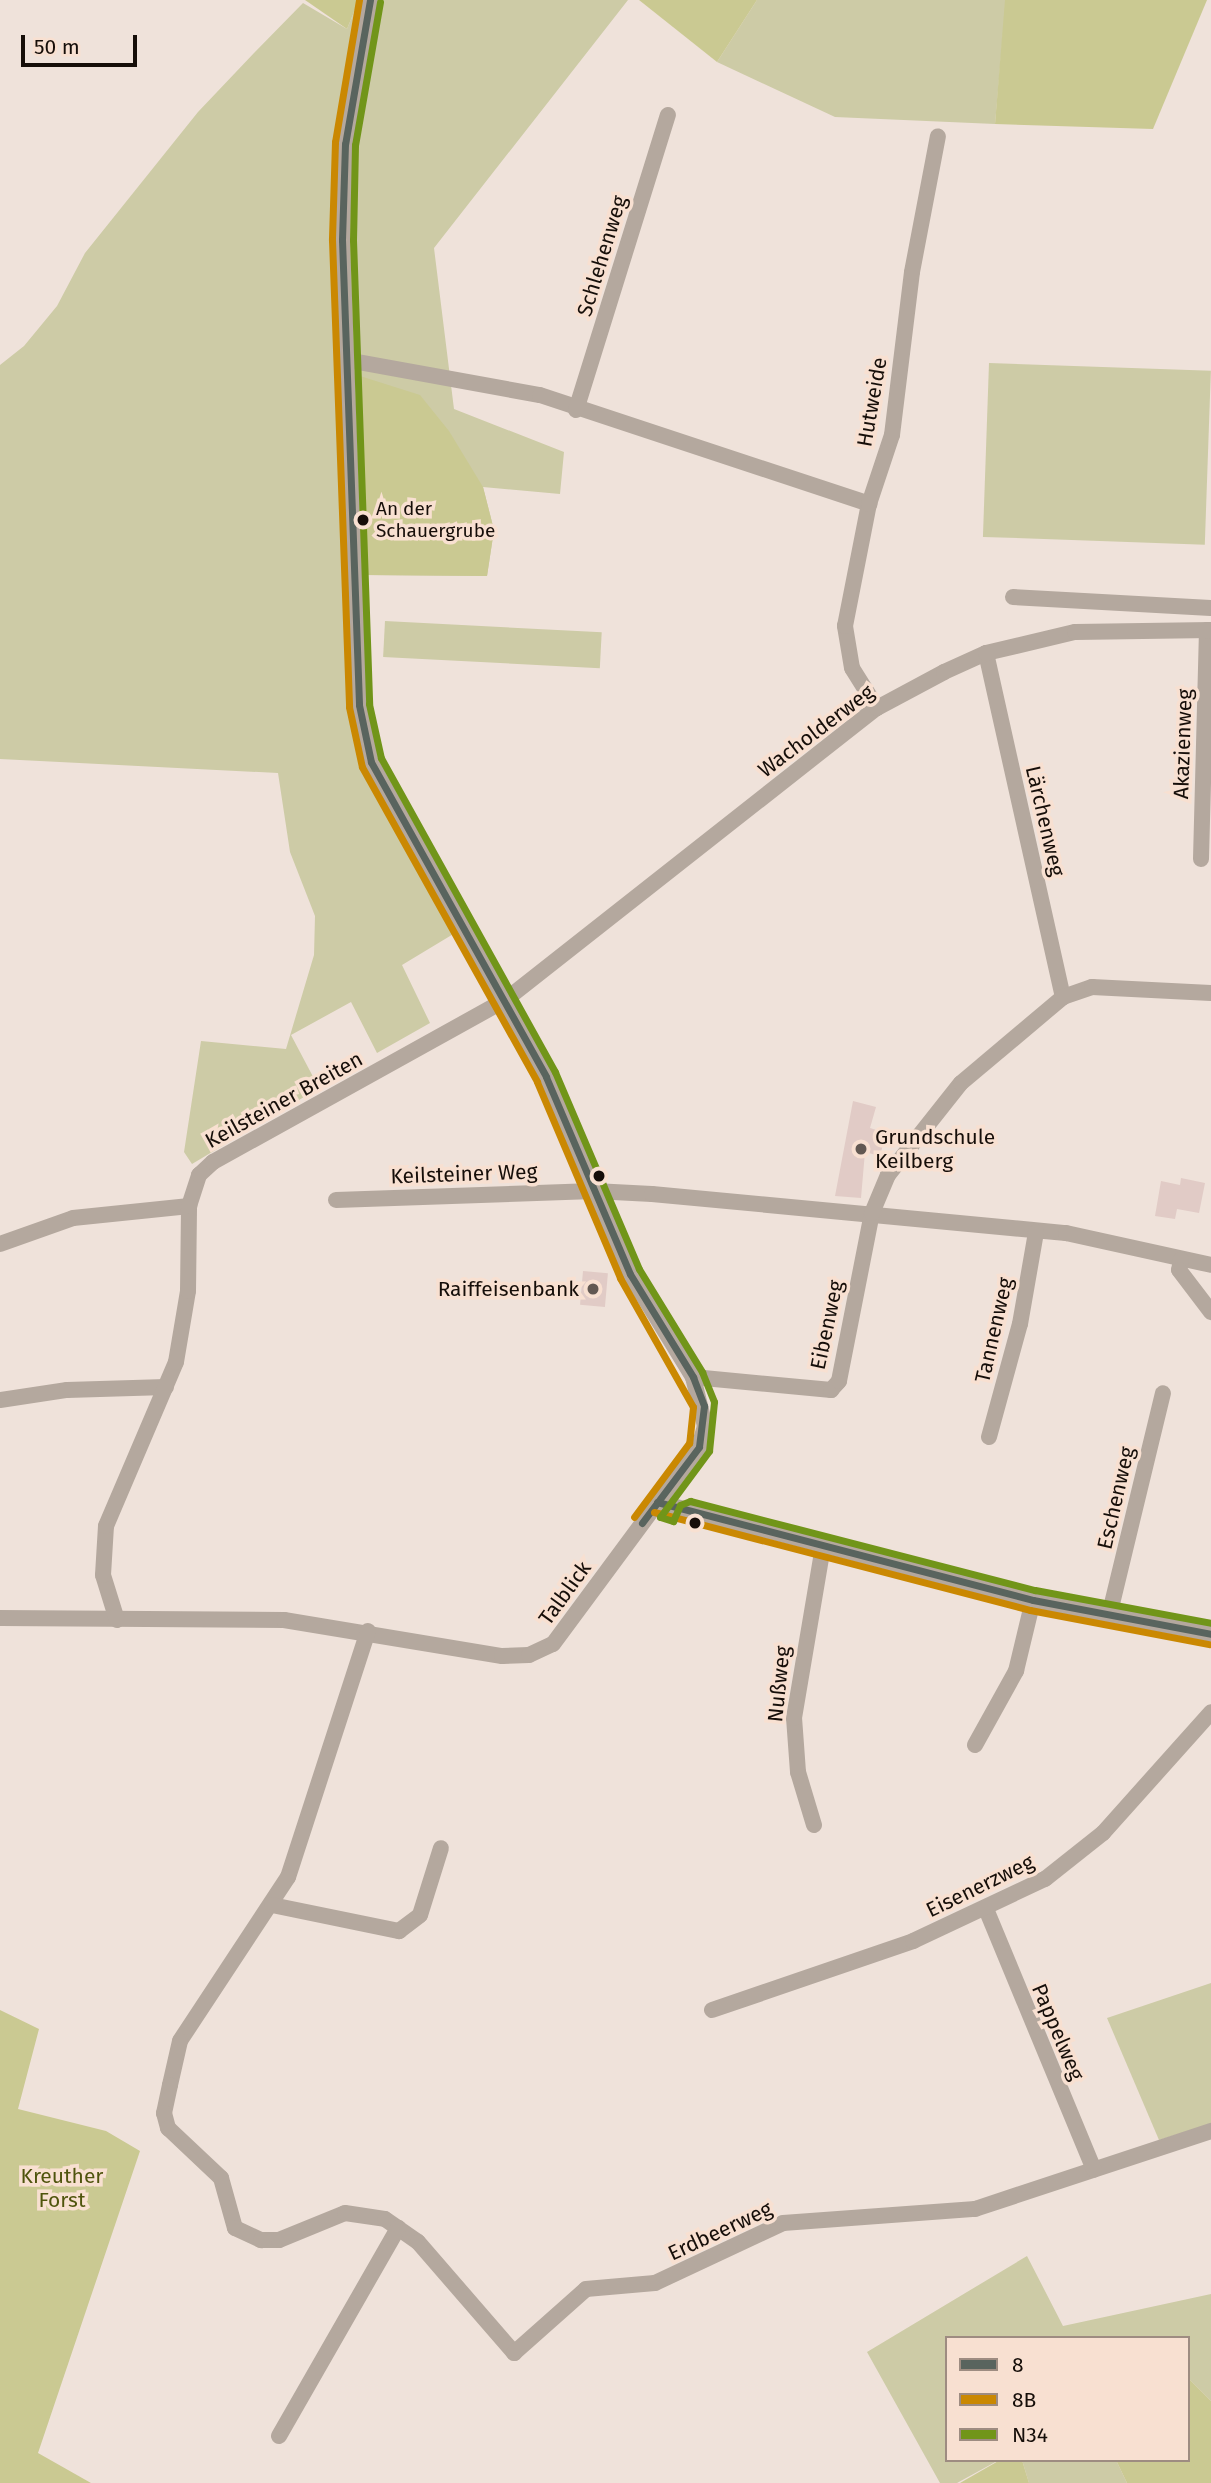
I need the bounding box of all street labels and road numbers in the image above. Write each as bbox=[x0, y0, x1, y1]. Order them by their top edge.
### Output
street label: Schlehenweg bbox=[572, 193, 632, 319]
street label: Hutweide bbox=[852, 355, 892, 449]
street label: Wacholderweg bbox=[753, 679, 879, 783]
street label: Akazienweg bbox=[1168, 689, 1198, 799]
street label: Lärchenweg bbox=[1020, 763, 1070, 879]
street label: Keilsteiner Breiten bbox=[201, 1046, 367, 1154]
street label: Keilsteiner Weg bbox=[390, 1159, 538, 1189]
street label: Tannenweg bbox=[970, 1275, 1018, 1385]
street label: Eibenweg bbox=[805, 1278, 849, 1372]
street label: Eschenweg bbox=[1092, 1444, 1140, 1552]
street label: Talblick bbox=[533, 1556, 597, 1630]
street label: Nußweg bbox=[762, 1645, 796, 1723]
street label: Eisenerzweg bbox=[922, 1849, 1038, 1923]
street label: Pappelweg bbox=[1026, 1980, 1090, 2084]
street label: Erdbeerweg bbox=[664, 2196, 776, 2266]

